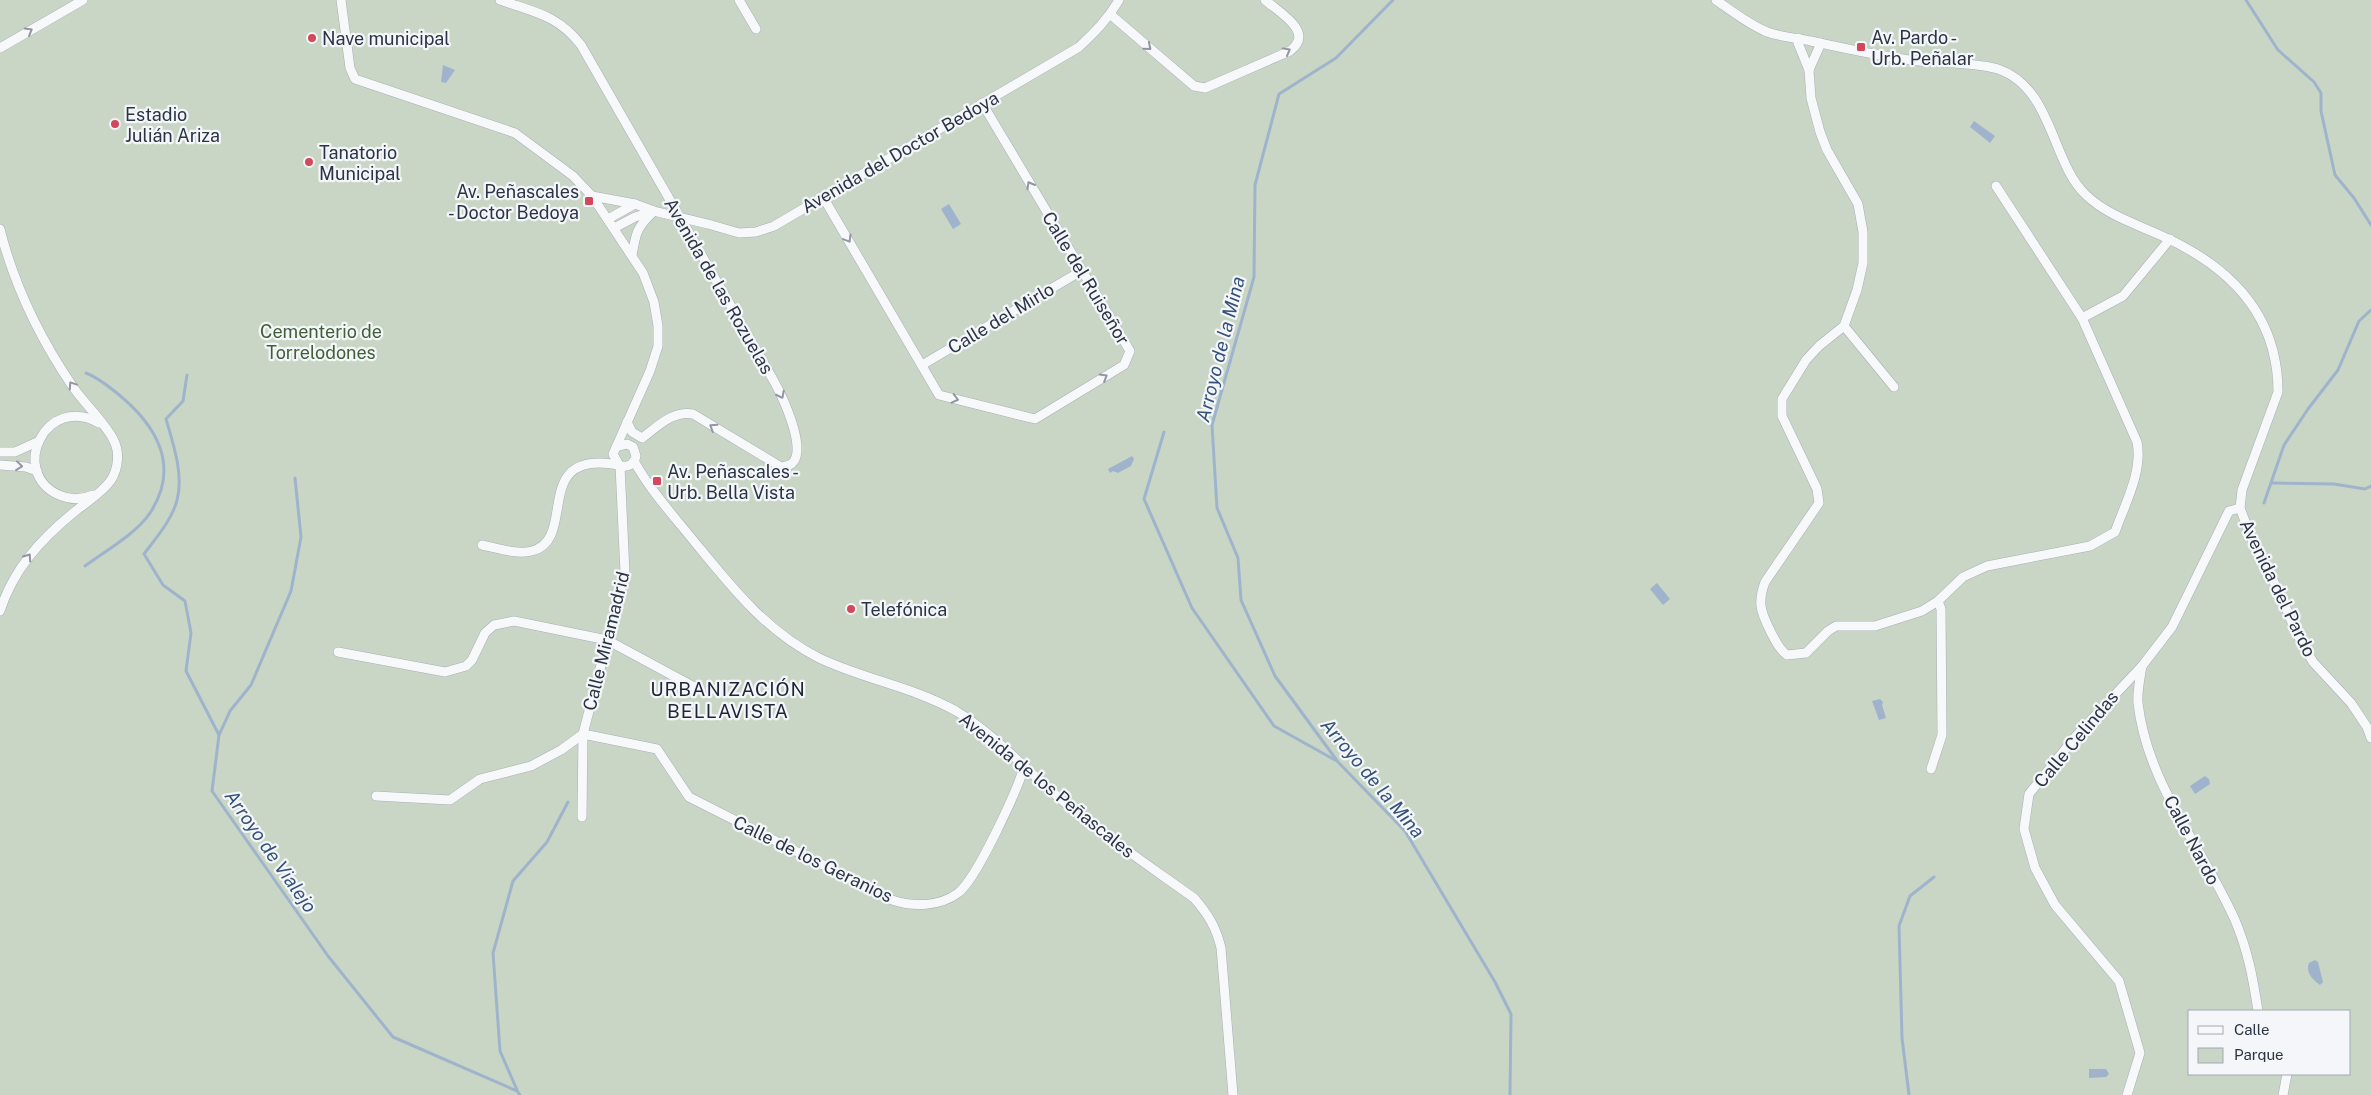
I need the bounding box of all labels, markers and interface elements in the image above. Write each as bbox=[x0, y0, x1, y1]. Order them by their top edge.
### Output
one-way arrow bbox=[24, 27, 33, 37]
place label: Av. Pardo - Urb. Peñalar bbox=[1871, 27, 1974, 69]
place label: Nave municipal bbox=[322, 28, 450, 49]
marker: Nave municipal bbox=[306, 32, 318, 44]
one-way arrow bbox=[1142, 41, 1151, 50]
marker: Av. Pardo - Urb. Peñalar bbox=[1855, 41, 1867, 53]
one-way arrow bbox=[1282, 47, 1291, 57]
street label: Avenida del Doctor Bedoya bbox=[798, 87, 1002, 217]
place label: Estadio Julián Ariza bbox=[125, 104, 220, 146]
marker: Estadio Julián Ariza bbox=[109, 118, 121, 130]
place label: Tanatorio Municipal bbox=[319, 142, 401, 184]
marker: Tanatorio Municipal bbox=[303, 156, 315, 168]
place label: Av. Peñascales - Doctor Bedoya bbox=[448, 181, 579, 223]
one-way arrow bbox=[1027, 181, 1037, 190]
street label: Avenida de las Rozuelas bbox=[660, 194, 778, 378]
marker: Av. Peñascales - Doctor Bedoya bbox=[583, 195, 595, 207]
street label: Calle del Ruiseñor bbox=[1038, 208, 1134, 348]
one-way arrow bbox=[841, 234, 851, 243]
water label: Arroyo de la Mina bbox=[1191, 274, 1249, 424]
street label: Calle del Mirlo bbox=[944, 278, 1058, 358]
park label: Cementerio de Torrelodones bbox=[260, 321, 382, 363]
one-way arrow bbox=[1098, 374, 1107, 384]
one-way arrow bbox=[69, 382, 78, 391]
one-way arrow bbox=[775, 390, 785, 399]
one-way arrow bbox=[951, 393, 960, 404]
one-way arrow bbox=[710, 423, 719, 433]
one-way arrow bbox=[15, 460, 23, 471]
place label: Av. Peñascales - Urb. Bella Vista bbox=[667, 461, 799, 503]
marker: Av. Peñascales - Urb. Bella Vista bbox=[651, 475, 663, 487]
street label: Avenida del Pardo bbox=[2236, 516, 2320, 660]
one-way arrow bbox=[22, 553, 31, 563]
street label: Calle Miramadrid bbox=[579, 569, 633, 713]
place label: Telefónica bbox=[861, 599, 947, 620]
marker: Telefónica bbox=[845, 603, 857, 615]
district label: URBANIZACIÓN BELLAVISTA bbox=[650, 678, 806, 722]
street label: Calle Celindas bbox=[2030, 686, 2122, 792]
street label: Avenida de los Peñascales bbox=[955, 708, 1139, 862]
water label: Arroyo de la Mina bbox=[1317, 714, 1429, 842]
water label: Arroyo de Vialejo bbox=[221, 786, 321, 916]
street label: Calle Nardo bbox=[2160, 792, 2224, 888]
street label: Calle de los Geranios bbox=[730, 811, 896, 907]
legend bbox=[2188, 1010, 2351, 1075]
text: Calle bbox=[2234, 1021, 2270, 1038]
text: Parque bbox=[2234, 1046, 2284, 1063]

